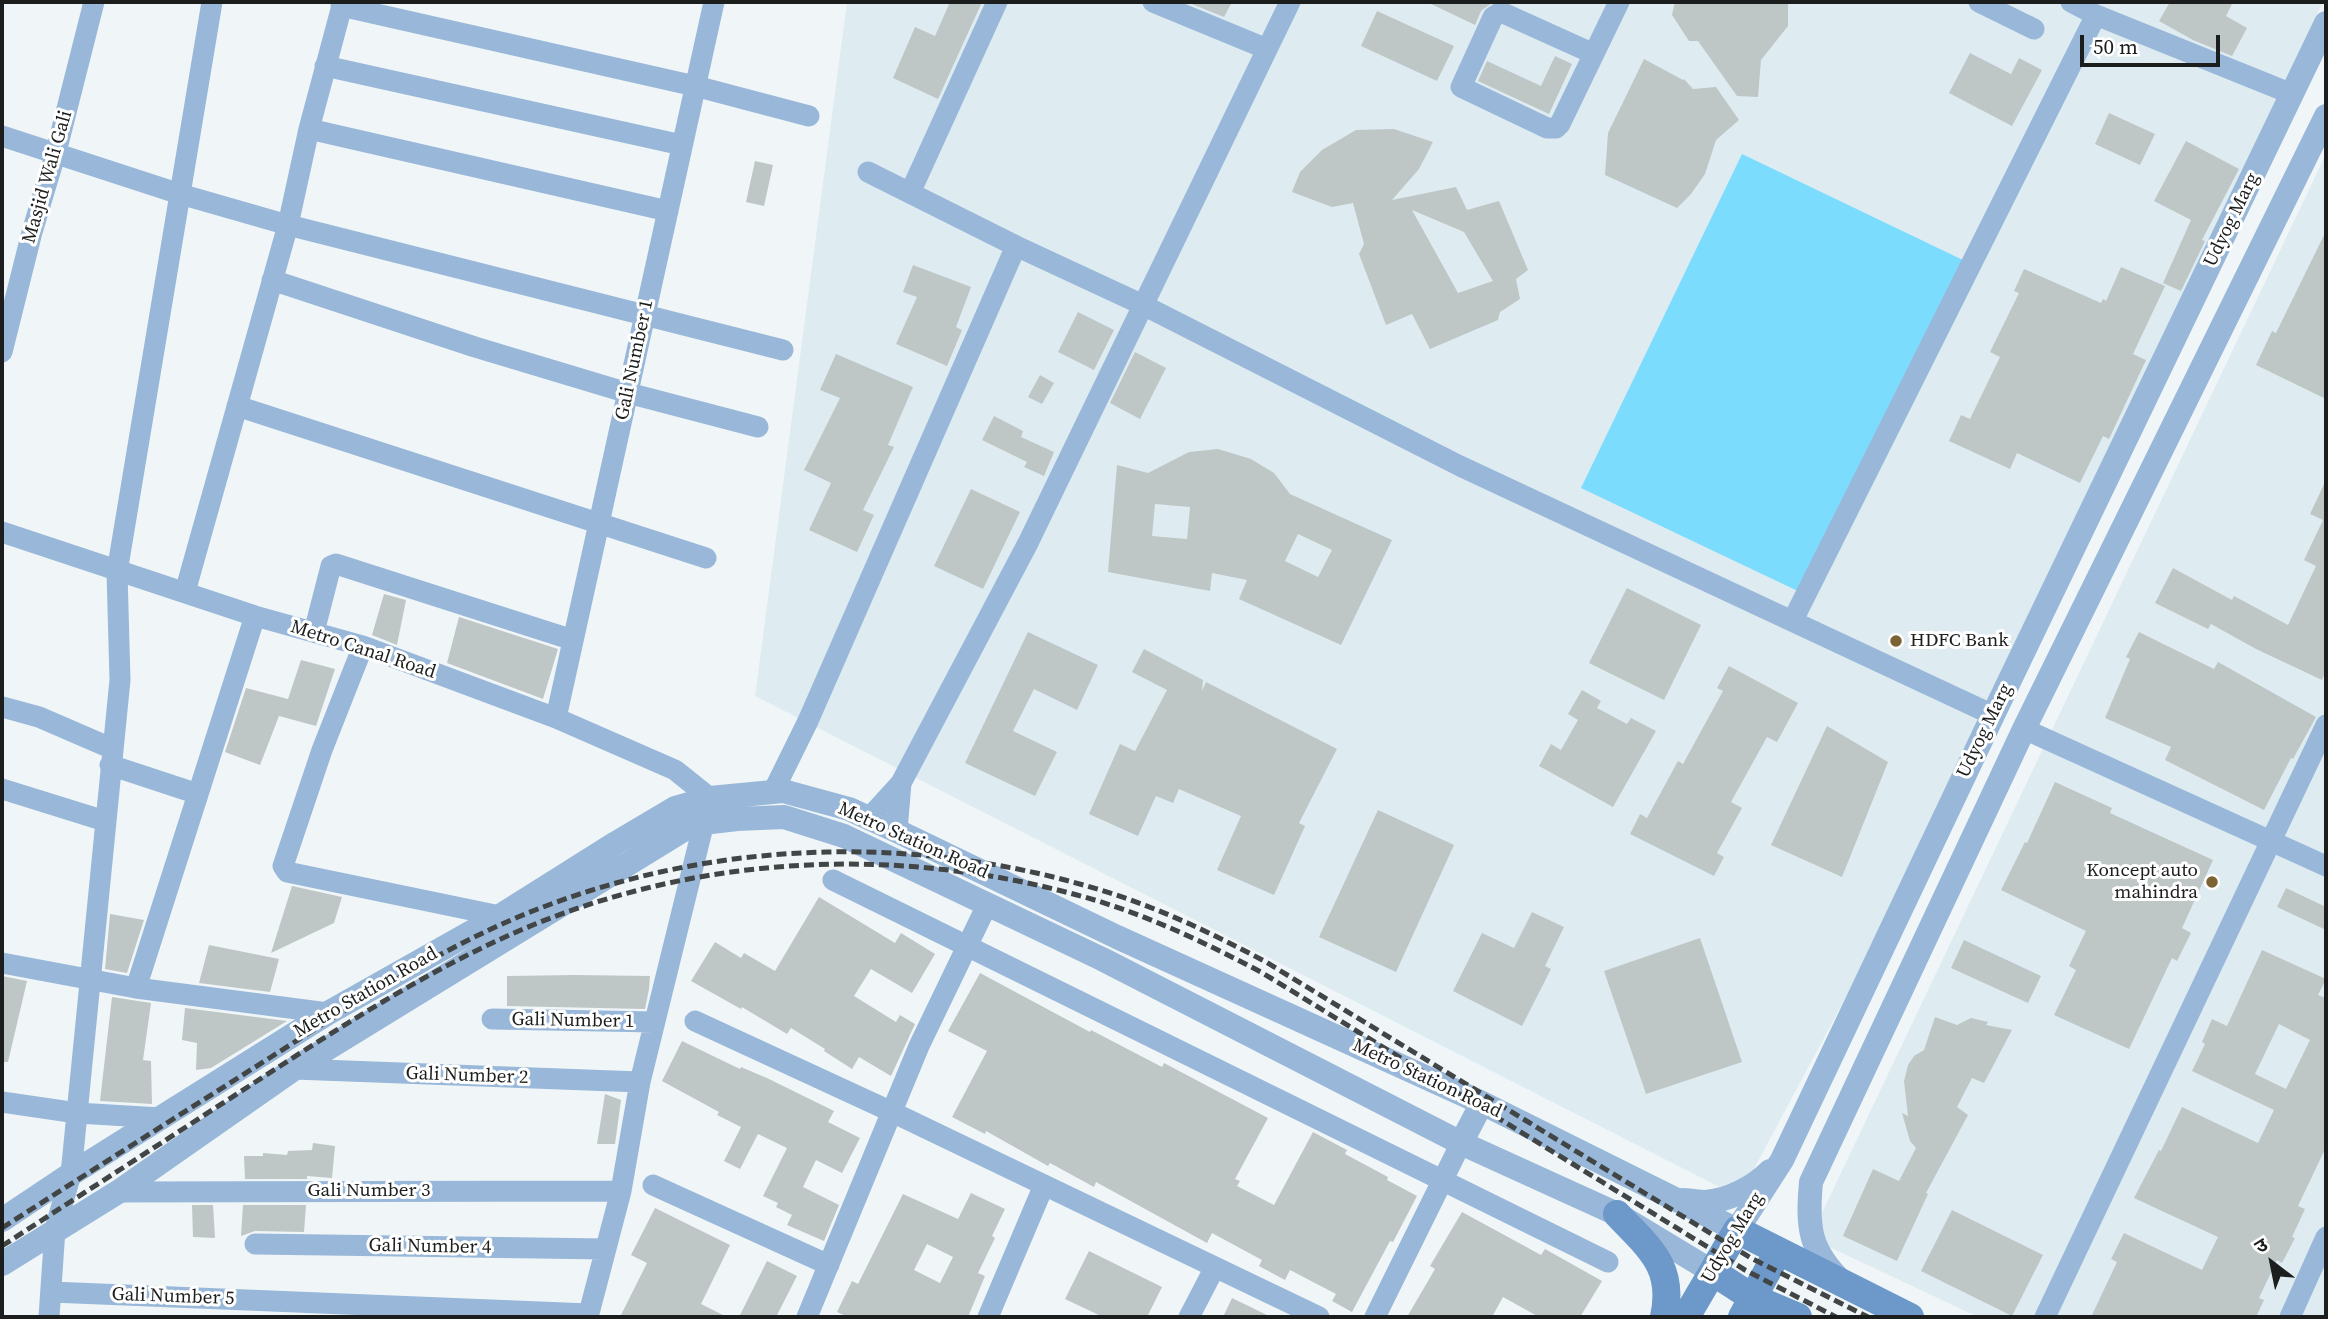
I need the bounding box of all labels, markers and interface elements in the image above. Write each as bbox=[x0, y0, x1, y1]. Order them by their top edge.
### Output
scale bar bbox=[2083, 21, 2223, 65]
text: 50 m bbox=[2093, 32, 2138, 61]
street label: Masjid Wali Gali bbox=[18, 108, 78, 246]
street label: Udyog Marg bbox=[2199, 169, 2265, 271]
street label: Gali Number 1 bbox=[611, 298, 659, 422]
street label: Metro Canal Road bbox=[288, 616, 438, 684]
place label: HDFC Bank bbox=[1910, 630, 2009, 652]
marker: HDFC Bank bbox=[1888, 633, 1904, 649]
street label: Udyog Marg bbox=[1952, 680, 2018, 782]
street label: Metro Station Road bbox=[834, 798, 992, 884]
place label: Koncept auto mahindra bbox=[2086, 860, 2198, 904]
marker: Koncept auto mahindra bbox=[2204, 874, 2220, 890]
street label: Metro Station Road bbox=[290, 943, 442, 1043]
street label: Gali Number 1 bbox=[511, 1009, 635, 1033]
street label: Metro Station Road bbox=[1349, 1034, 1505, 1124]
street label: Gali Number 2 bbox=[405, 1062, 529, 1090]
street label: Gali Number 3 bbox=[308, 1180, 430, 1202]
street label: Udyog Marg bbox=[1697, 1188, 1769, 1288]
north arrow bbox=[2237, 1228, 2307, 1298]
text: उ bbox=[2249, 1231, 2272, 1259]
street label: Gali Number 4 bbox=[368, 1235, 492, 1259]
street label: Gali Number 5 bbox=[111, 1283, 235, 1311]

